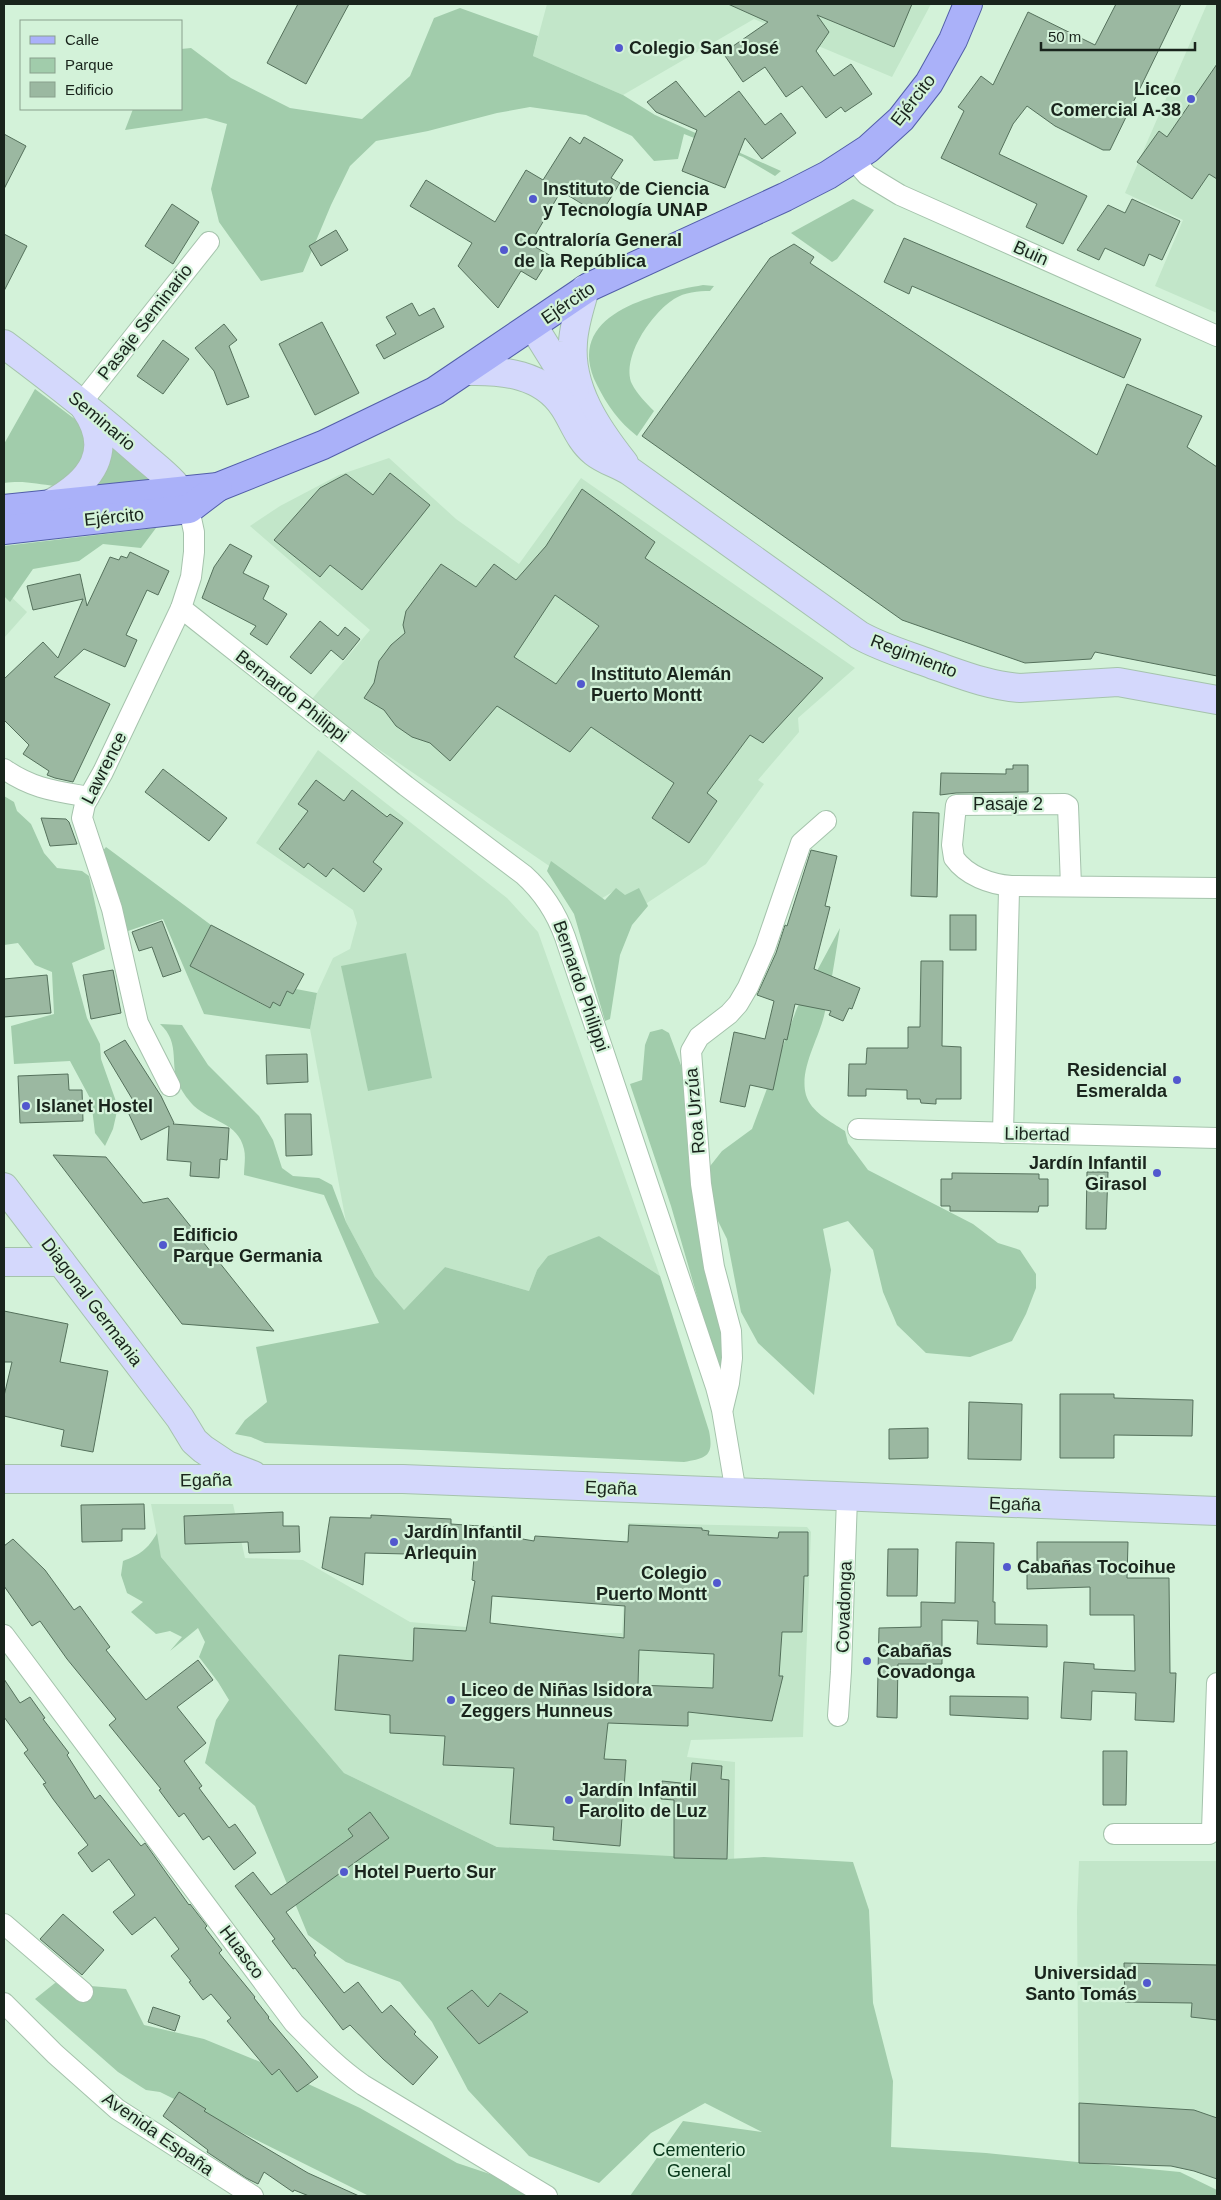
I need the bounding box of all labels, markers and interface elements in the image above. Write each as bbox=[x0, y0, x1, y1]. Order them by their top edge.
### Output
legend bbox=[20, 20, 182, 110]
scale bar bbox=[1041, 20, 1195, 52]
text: 50 m bbox=[1048, 28, 1081, 45]
text: Calle bbox=[65, 31, 99, 48]
place label: Colegio San José bbox=[629, 38, 779, 58]
marker: Colegio San José bbox=[613, 42, 625, 54]
text: Parque bbox=[65, 56, 113, 73]
street label: Ejército bbox=[887, 70, 939, 130]
place label: Liceo Comercial A-38 bbox=[1051, 79, 1181, 120]
text: Edificio bbox=[65, 81, 113, 98]
marker: Liceo Comercial A-38 bbox=[1185, 93, 1197, 105]
place label: Instituto de Ciencia y Tecnología UNAP bbox=[543, 179, 710, 220]
marker: Instituto de Ciencia y Tecnología UNAP bbox=[527, 193, 539, 205]
place label: Contraloría General de la República bbox=[514, 230, 682, 271]
street label: Buin bbox=[1010, 237, 1052, 269]
marker: Contraloría General de la República bbox=[498, 244, 510, 256]
street label: Pasaje Seminario bbox=[94, 260, 196, 384]
street label: Ejército bbox=[538, 278, 598, 328]
street label: Seminario bbox=[65, 387, 139, 455]
street label: Ejército bbox=[83, 504, 145, 530]
street label: Regimiento bbox=[868, 630, 960, 682]
street label: Bernardo Philippi bbox=[232, 646, 352, 746]
place label: Instituto Alemán Puerto Montt bbox=[591, 664, 731, 705]
marker: Instituto Alemán Puerto Montt bbox=[575, 678, 587, 690]
street label: Lawrence bbox=[77, 729, 131, 807]
street label: Pasaje 2 bbox=[973, 794, 1043, 814]
street label: Bernardo Philippi bbox=[549, 918, 613, 1054]
place label: Residencial Esmeralda bbox=[1067, 1060, 1168, 1101]
street label: Roa Urzúa bbox=[681, 1066, 709, 1155]
marker: Residencial Esmeralda bbox=[1171, 1074, 1183, 1086]
place label: Islanet Hostel bbox=[36, 1096, 153, 1116]
marker: Islanet Hostel bbox=[20, 1100, 32, 1112]
street label: Libertad bbox=[1004, 1123, 1070, 1145]
place label: Jardín Infantil Girasol bbox=[1029, 1153, 1147, 1194]
marker: Jardín Infantil Girasol bbox=[1151, 1167, 1163, 1179]
place label: Edificio Parque Germania bbox=[173, 1225, 323, 1266]
street label: Diagonal Germania bbox=[37, 1234, 147, 1371]
marker: Edificio Parque Germania bbox=[157, 1239, 169, 1251]
street label: Egaña bbox=[180, 1470, 233, 1490]
street label: Egaña bbox=[585, 1477, 638, 1499]
street label: Egaña bbox=[989, 1493, 1042, 1515]
place label: Jardín Infantil Arlequin bbox=[404, 1522, 522, 1563]
marker: Jardín Infantil Arlequin bbox=[388, 1536, 400, 1548]
place label: Cabañas Tocoihue bbox=[1017, 1557, 1176, 1577]
street label: Covadonga bbox=[832, 1560, 856, 1653]
marker: Cabañas Tocoihue bbox=[1001, 1561, 1013, 1573]
place label: Colegio Puerto Montt bbox=[596, 1563, 707, 1604]
marker: Colegio Puerto Montt bbox=[711, 1577, 723, 1589]
place label: Cabañas Covadonga bbox=[877, 1641, 976, 1682]
marker: Cabañas Covadonga bbox=[861, 1655, 873, 1667]
place label: Liceo de Niñas Isidora Zeggers Hunneus bbox=[461, 1680, 653, 1721]
marker: Liceo de Niñas Isidora Zeggers Hunneus bbox=[445, 1694, 457, 1706]
place label: Jardín Infantil Farolito de Luz bbox=[579, 1780, 707, 1821]
marker: Jardín Infantil Farolito de Luz bbox=[563, 1794, 575, 1806]
place label: Hotel Puerto Sur bbox=[354, 1862, 496, 1882]
marker: Hotel Puerto Sur bbox=[338, 1866, 350, 1878]
street label: Huasco bbox=[216, 1922, 268, 1982]
place label: Universidad Santo Tomás bbox=[1025, 1963, 1137, 2004]
marker: Universidad Santo Tomás bbox=[1141, 1977, 1153, 1989]
street label: Avenida España bbox=[99, 2088, 218, 2180]
park label: Cementerio General bbox=[652, 2140, 746, 2181]

